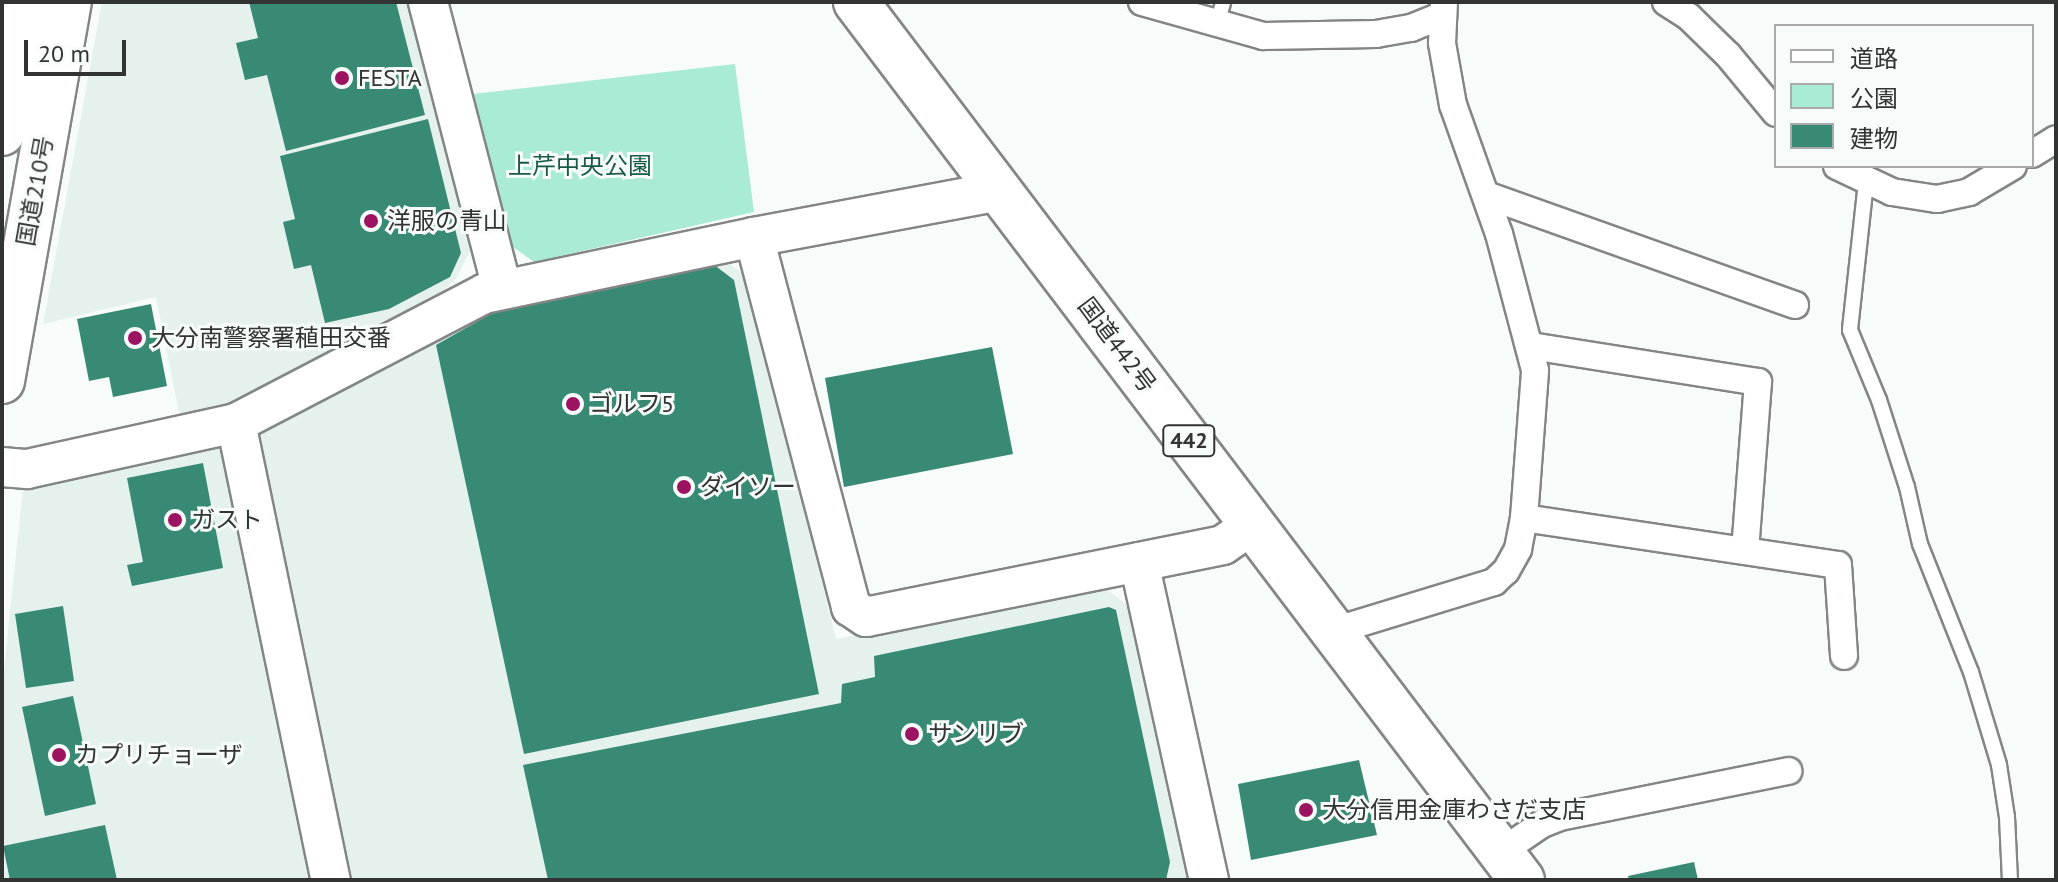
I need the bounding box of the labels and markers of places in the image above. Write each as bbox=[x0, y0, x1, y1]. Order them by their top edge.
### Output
place label: FESTA bbox=[358, 64, 422, 92]
marker: FESTA bbox=[333, 69, 351, 87]
place label: 洋服の青山 bbox=[387, 207, 507, 235]
marker: 洋服の青山 bbox=[362, 212, 380, 230]
place label: 大分南警察署稙田交番 bbox=[151, 324, 391, 352]
marker: 大分南警察署稙田交番 bbox=[126, 329, 144, 347]
place label: ゴルフ5 bbox=[589, 390, 674, 418]
marker: ゴルフ5 bbox=[564, 395, 582, 413]
place label: ダイソー bbox=[700, 473, 796, 501]
marker: ダイソー bbox=[675, 478, 693, 496]
place label: ガスト bbox=[191, 506, 263, 534]
marker: ガスト bbox=[166, 511, 184, 529]
place label: サンリブ bbox=[928, 720, 1024, 748]
marker: サンリブ bbox=[903, 725, 921, 743]
place label: カプリチョーザ bbox=[75, 741, 243, 769]
marker: カプリチョーザ bbox=[50, 746, 68, 764]
place label: 大分信用金庫わさだ支店 bbox=[1322, 796, 1586, 824]
marker: 大分信用金庫わさだ支店 bbox=[1297, 801, 1315, 819]

